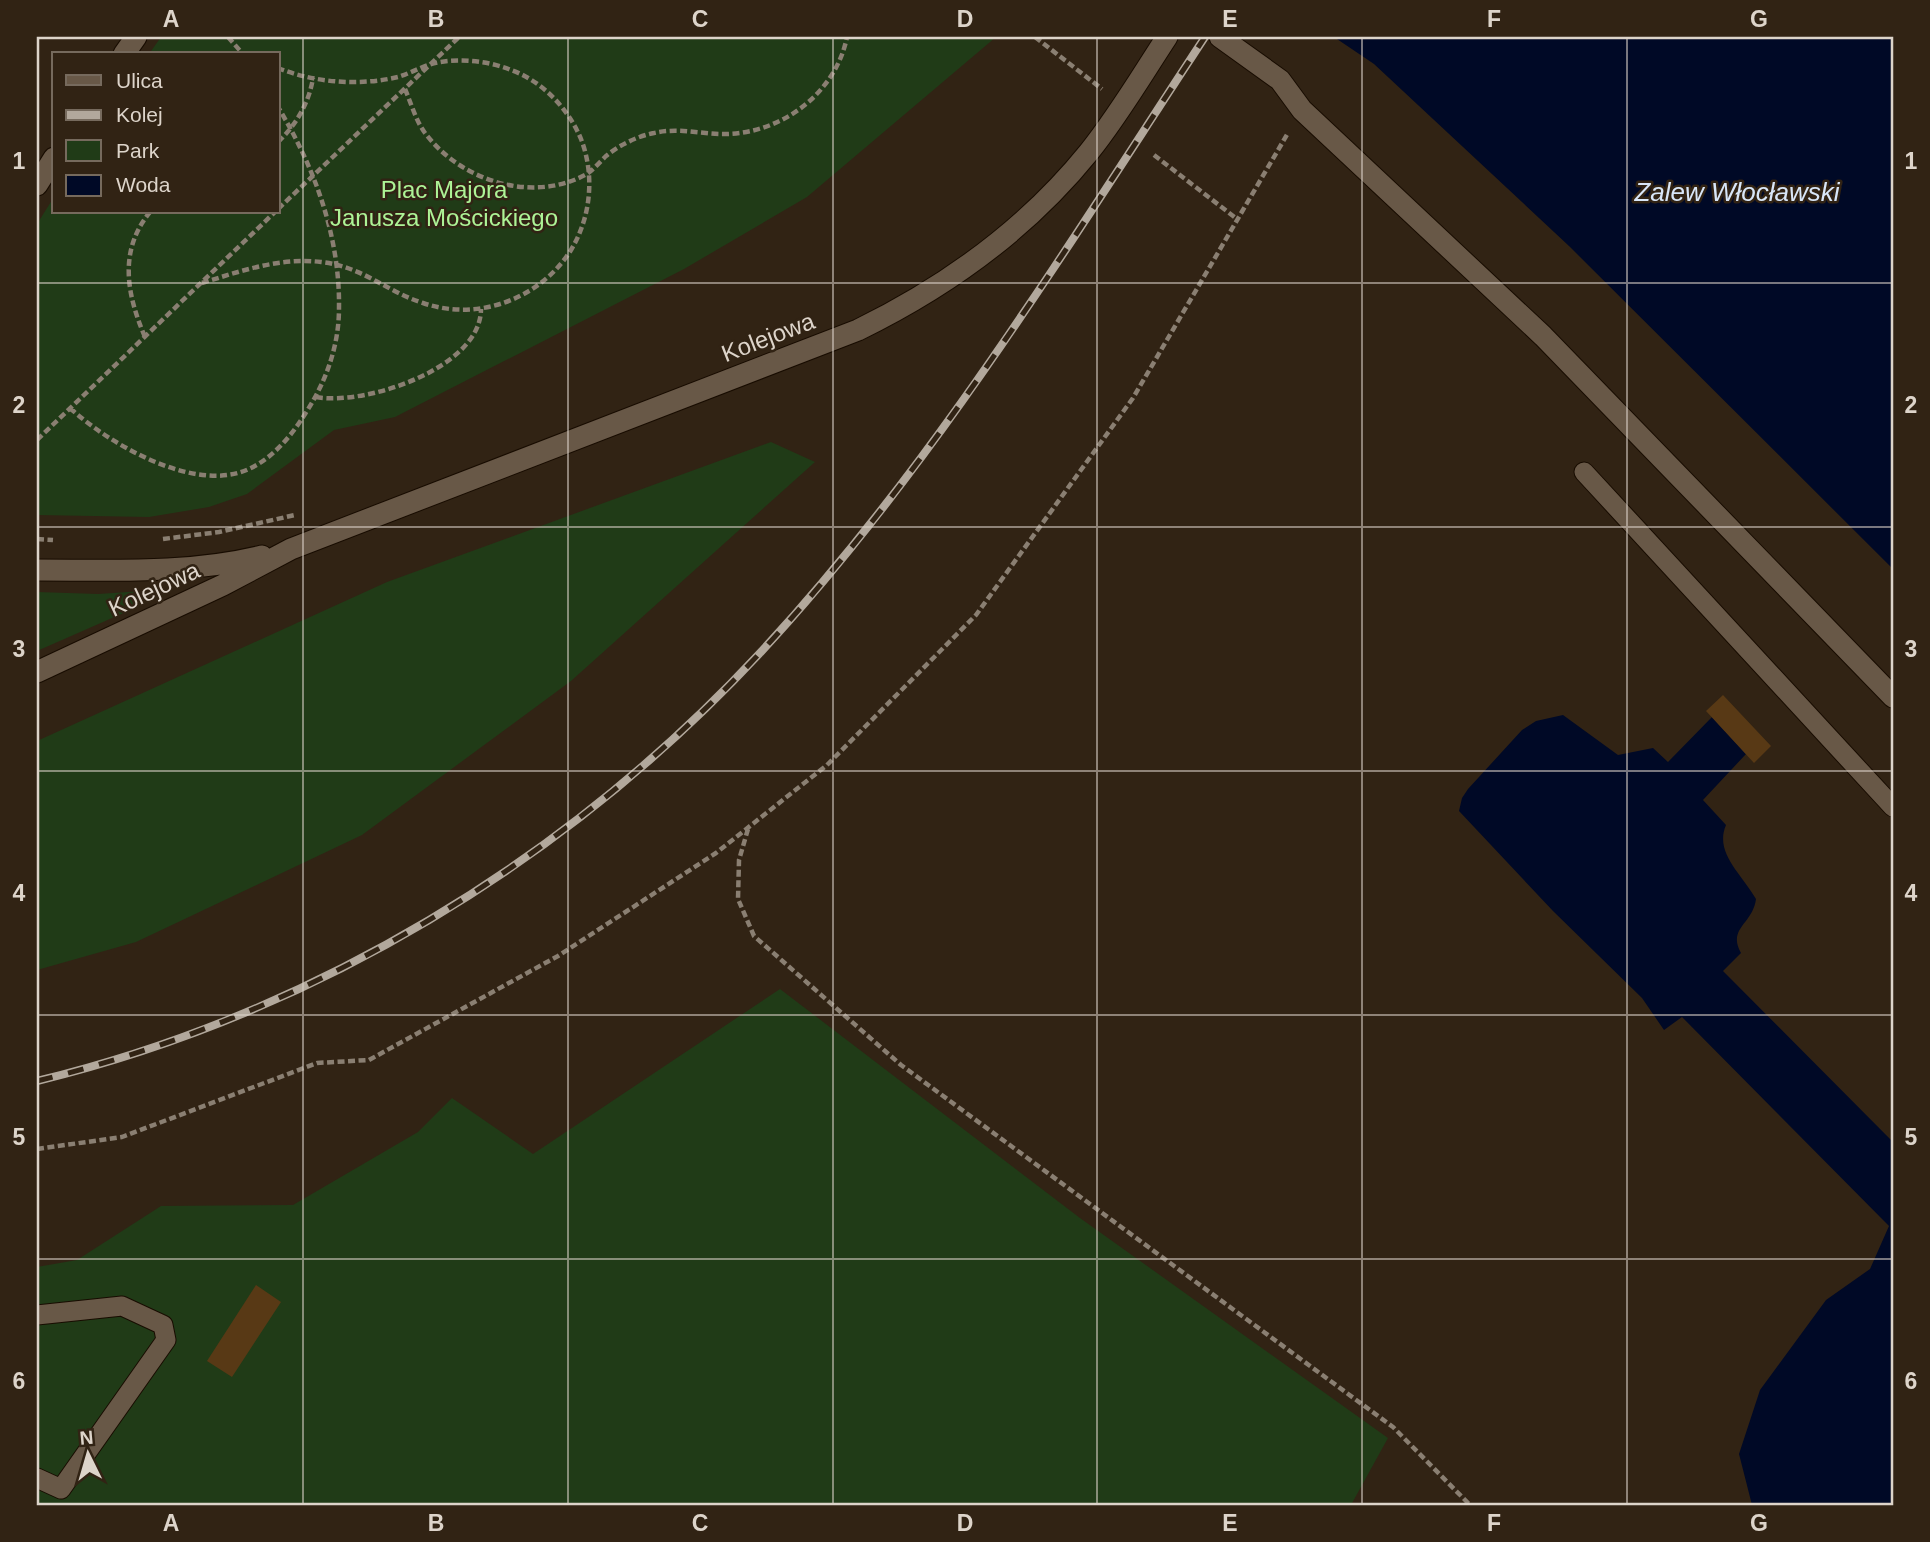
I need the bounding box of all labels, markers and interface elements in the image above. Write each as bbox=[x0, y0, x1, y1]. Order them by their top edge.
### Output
text: A bbox=[163, 6, 179, 32]
text: B bbox=[428, 6, 444, 32]
text: C bbox=[692, 6, 708, 32]
text: D bbox=[957, 6, 973, 32]
text: E bbox=[1222, 6, 1238, 32]
text: F bbox=[1487, 6, 1501, 32]
text: G bbox=[1750, 6, 1768, 32]
legend bbox=[52, 52, 280, 214]
text: Ulica bbox=[116, 69, 163, 92]
text: Kolej bbox=[116, 103, 163, 126]
text: Park bbox=[116, 139, 160, 162]
text: 1 bbox=[13, 148, 26, 174]
text: 1 bbox=[1905, 148, 1918, 174]
text: Woda bbox=[116, 173, 171, 196]
park label: Plac Majora Janusza Mościckiego bbox=[330, 176, 558, 231]
water label: Zalew Włocławski bbox=[1633, 177, 1841, 207]
street label: Kolejowa bbox=[718, 307, 819, 367]
text: 2 bbox=[13, 392, 25, 418]
text: 2 bbox=[1905, 392, 1917, 418]
street label: Kolejowa bbox=[104, 556, 204, 622]
text: 3 bbox=[13, 636, 25, 662]
text: 3 bbox=[1905, 636, 1917, 662]
text: 4 bbox=[13, 880, 26, 906]
text: 4 bbox=[1905, 880, 1918, 906]
text: 5 bbox=[13, 1124, 26, 1150]
text: 5 bbox=[1905, 1124, 1918, 1150]
text: 6 bbox=[13, 1368, 25, 1394]
text: 6 bbox=[1905, 1368, 1917, 1394]
north arrow bbox=[52, 1420, 122, 1490]
text: N bbox=[79, 1427, 94, 1449]
text: A bbox=[163, 1510, 179, 1536]
text: B bbox=[428, 1510, 444, 1536]
text: C bbox=[692, 1510, 708, 1536]
text: D bbox=[957, 1510, 973, 1536]
text: E bbox=[1222, 1510, 1238, 1536]
text: F bbox=[1487, 1510, 1501, 1536]
text: G bbox=[1750, 1510, 1768, 1536]

